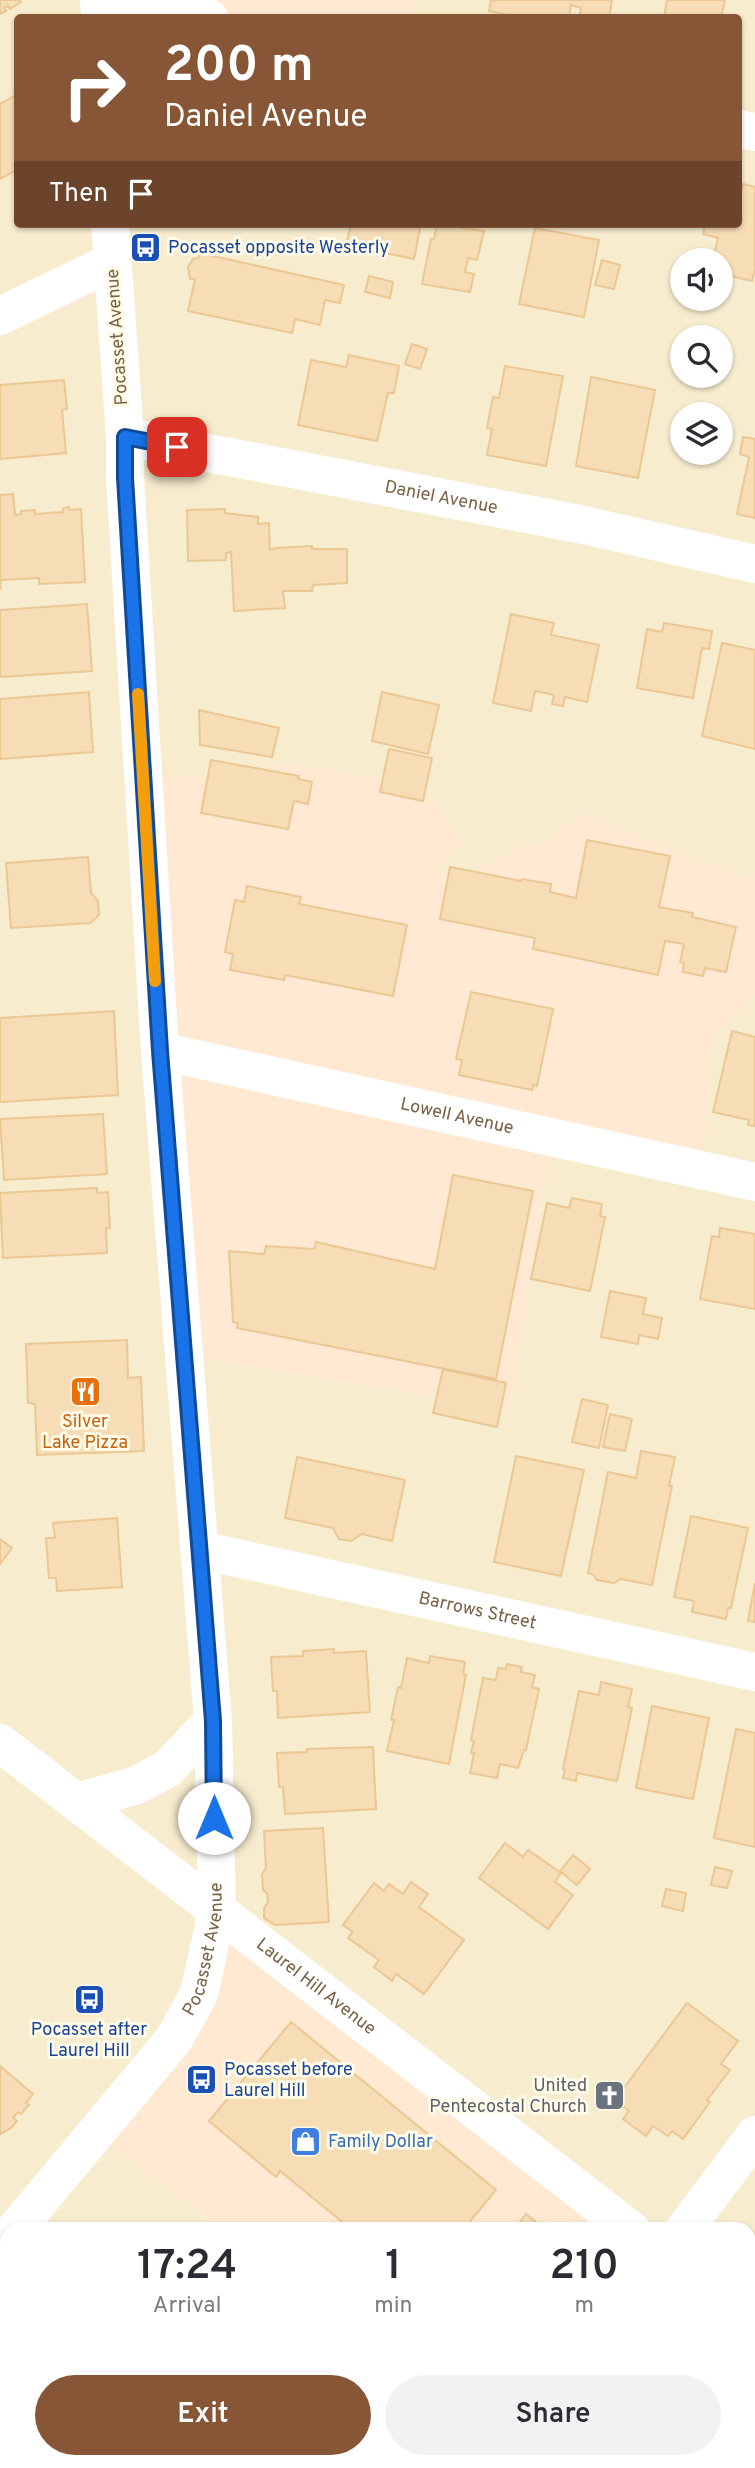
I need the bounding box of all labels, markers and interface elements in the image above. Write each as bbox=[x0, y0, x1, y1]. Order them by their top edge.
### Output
text: 200 m bbox=[164, 37, 314, 99]
icon: right bbox=[49, 42, 140, 133]
text: Daniel Avenue bbox=[164, 98, 367, 138]
icon: arrive bbox=[122, 175, 160, 213]
text: Then bbox=[49, 178, 108, 211]
bus stop icon: Pocasset opposite Westerly bbox=[128, 231, 162, 265]
place label: Pocasset opposite Westerly bbox=[168, 237, 389, 260]
map controls bbox=[670, 248, 733, 465]
button: sound bbox=[670, 248, 733, 311]
street label: Pocasset Avenue bbox=[102, 268, 134, 406]
button: search bbox=[670, 325, 733, 388]
button: layers bbox=[670, 402, 733, 465]
pin bbox=[147, 417, 207, 477]
icon: arrive bbox=[158, 428, 196, 466]
street label: Daniel Avenue bbox=[383, 476, 500, 520]
street label: Lowell Avenue bbox=[398, 1093, 516, 1140]
restaurant icon: Silver Lake Pizza bbox=[68, 1374, 102, 1408]
place label: Silver Lake Pizza bbox=[42, 1411, 128, 1455]
street label: Barrows Street bbox=[416, 1587, 539, 1635]
position arrow bbox=[177, 1781, 251, 1855]
street label: Pocasset Avenue bbox=[178, 1882, 229, 2020]
street label: Laurel Hill Avenue bbox=[251, 1933, 380, 2040]
bus stop icon: Pocasset after Laurel Hill bbox=[72, 1983, 106, 2017]
place label: Pocasset after Laurel Hill bbox=[31, 2019, 147, 2063]
place label: Pocasset before Laurel Hill bbox=[224, 2059, 353, 2103]
bus stop icon: Pocasset before Laurel Hill bbox=[184, 2063, 218, 2097]
place label: United Pentecostal Church bbox=[429, 2075, 587, 2119]
church icon: United Pentecostal Church bbox=[593, 2079, 627, 2113]
shop icon: Family Dollar bbox=[288, 2125, 322, 2159]
place label: Family Dollar bbox=[328, 2131, 433, 2154]
text: 17:24 bbox=[137, 2241, 237, 2294]
text: 1 bbox=[385, 2241, 402, 2294]
text: 210 bbox=[550, 2241, 619, 2294]
text: Arrival bbox=[153, 2292, 221, 2321]
text: min bbox=[374, 2292, 413, 2321]
text: m bbox=[575, 2292, 594, 2321]
button: Exit bbox=[35, 2375, 371, 2455]
button: Share bbox=[385, 2375, 721, 2455]

